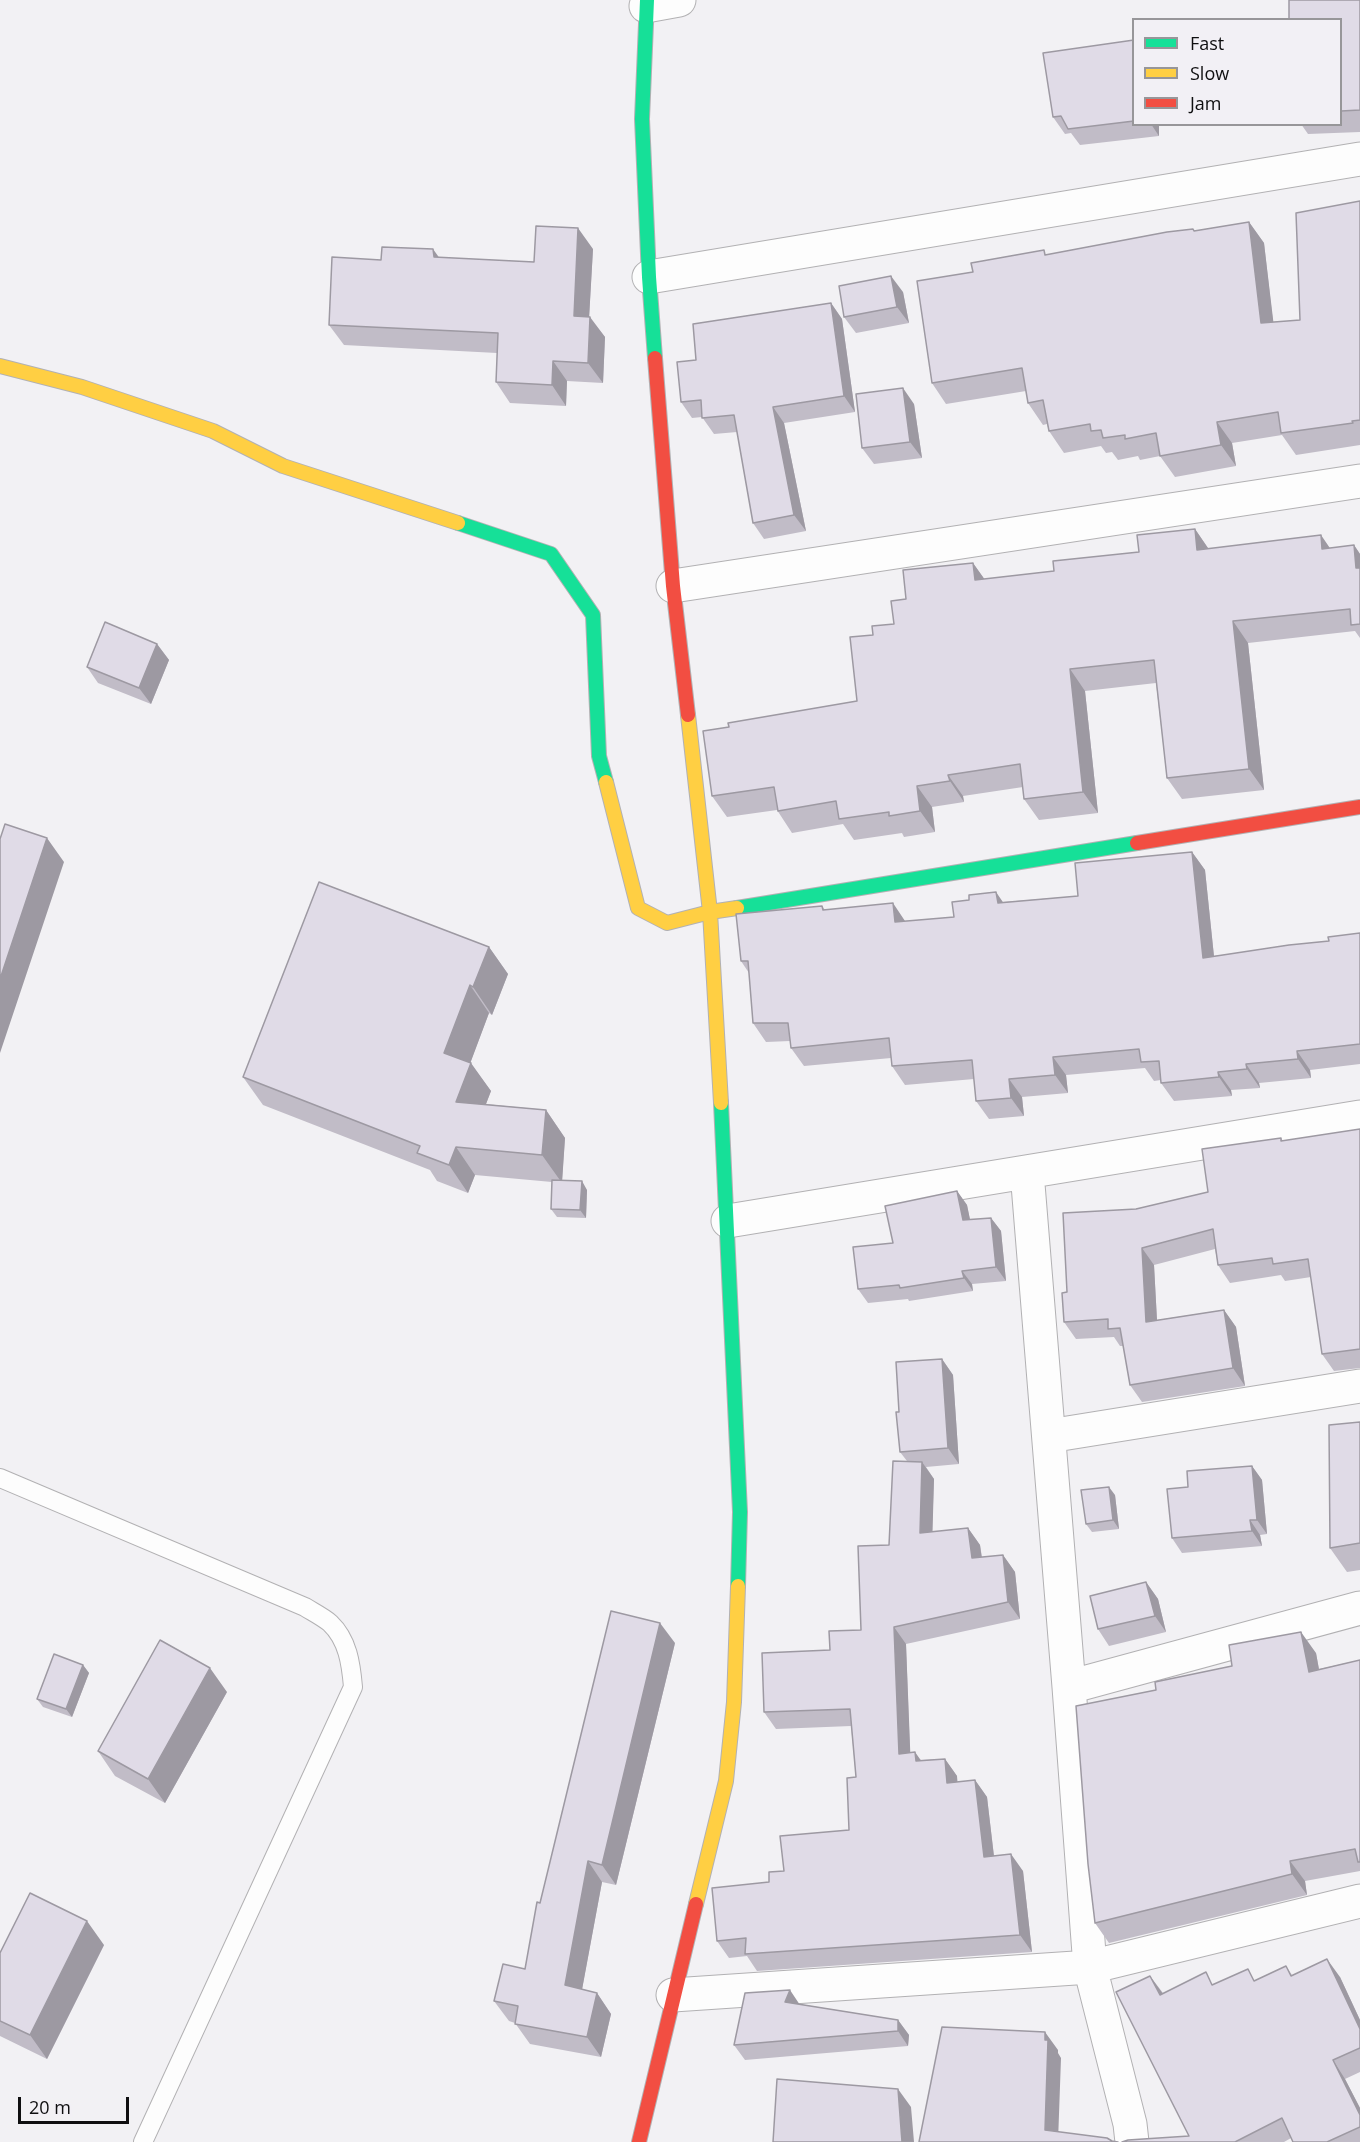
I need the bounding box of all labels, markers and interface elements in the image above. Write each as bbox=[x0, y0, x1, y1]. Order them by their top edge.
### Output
legend bbox=[1132, 18, 1342, 126]
text: Fast bbox=[1190, 31, 1224, 55]
text: Slow bbox=[1190, 61, 1229, 85]
text: Jam bbox=[1190, 91, 1222, 115]
scale bar bbox=[21, 2085, 132, 2123]
text: 20 m bbox=[29, 2095, 71, 2119]

